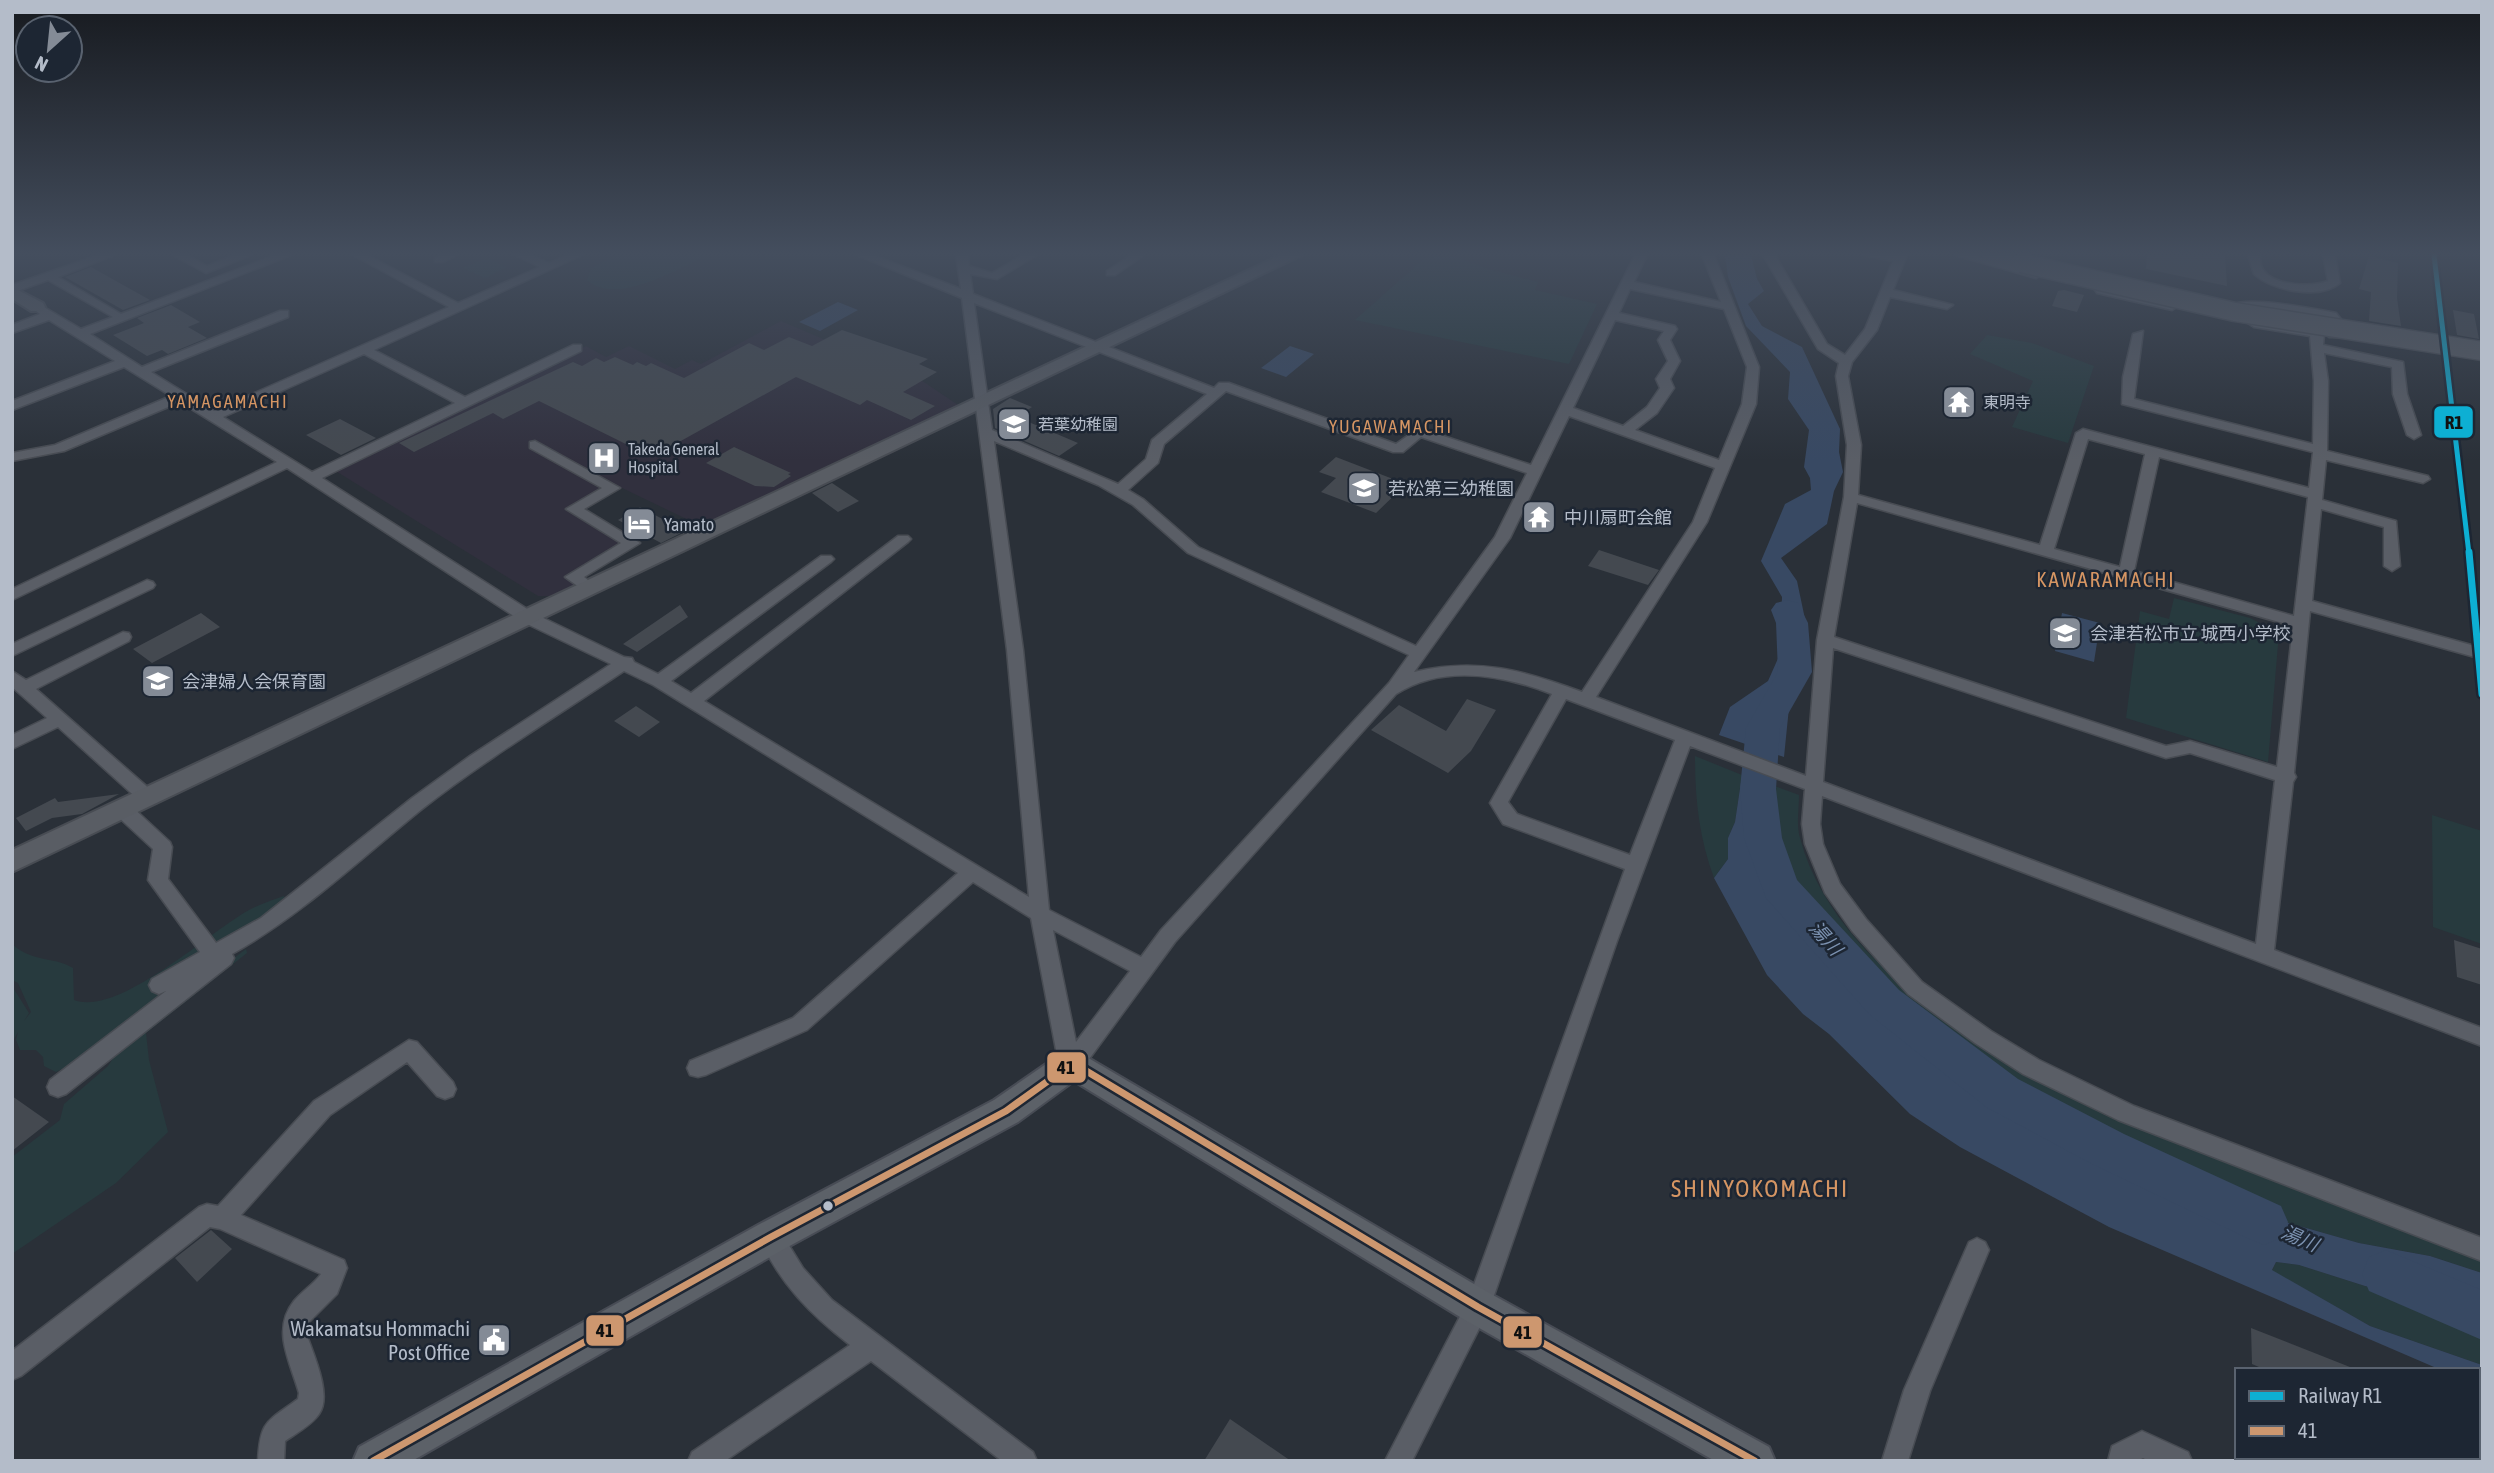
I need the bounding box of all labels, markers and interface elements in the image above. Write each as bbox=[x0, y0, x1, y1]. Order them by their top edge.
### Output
north arrow bbox=[14, 14, 84, 84]
text: N bbox=[31, 52, 51, 76]
temple icon: 東明寺 bbox=[1940, 383, 1978, 421]
district label: YAMAGAMACHI bbox=[167, 391, 289, 412]
place label: 東明寺 bbox=[1983, 393, 2031, 411]
school or university icon: 若葉幼稚園 bbox=[995, 405, 1033, 443]
line badge: R1 bbox=[2433, 405, 2474, 439]
text: R1 bbox=[2445, 411, 2463, 433]
place label: 若葉幼稚園 bbox=[1038, 415, 1118, 433]
district label: YUGAWAMACHI bbox=[1329, 416, 1453, 437]
hospital icon: Takeda General Hospital bbox=[585, 439, 623, 477]
place label: Takeda General Hospital bbox=[628, 440, 720, 477]
school or university icon: 若松第三幼稚園 bbox=[1345, 469, 1383, 507]
place label: 若松第三幼稚園 bbox=[1388, 478, 1514, 499]
temple icon: 中川扇町会館 bbox=[1520, 498, 1558, 536]
hotel icon: Yamato bbox=[620, 505, 658, 543]
place label: 中川扇町会館 bbox=[1564, 507, 1672, 528]
place label: Yamato bbox=[664, 514, 714, 535]
district label: KAWARAMACHI bbox=[2036, 567, 2176, 591]
school or university icon: 会津若松市立 城西小学校 bbox=[2046, 614, 2084, 652]
place label: 会津若松市立 城西小学校 bbox=[2090, 623, 2290, 644]
school or university icon: 会津婦人会保育園 bbox=[139, 662, 177, 700]
place label: 会津婦人会保育園 bbox=[182, 671, 326, 692]
water label: 湯川 bbox=[1805, 917, 1848, 961]
line badge: 41 bbox=[1046, 1051, 1087, 1084]
text: 41 bbox=[1056, 1056, 1075, 1078]
district label: SHINYOKOMACHI bbox=[1671, 1175, 1849, 1202]
unlabelled marker bbox=[821, 1199, 835, 1213]
water label: 湯川 bbox=[2278, 1220, 2324, 1256]
line badge: 41 bbox=[585, 1314, 625, 1347]
line badge: 41 bbox=[1502, 1315, 1543, 1349]
place label: Wakamatsu Hommachi Post Office bbox=[290, 1316, 470, 1364]
text: 41 bbox=[595, 1319, 614, 1341]
public building icon: Wakamatsu Hommachi Post Office bbox=[475, 1321, 513, 1359]
text: 41 bbox=[1513, 1321, 1532, 1343]
legend bbox=[2235, 1368, 2480, 1459]
text: Railway R1 bbox=[2298, 1383, 2382, 1407]
text: 41 bbox=[2298, 1418, 2318, 1442]

